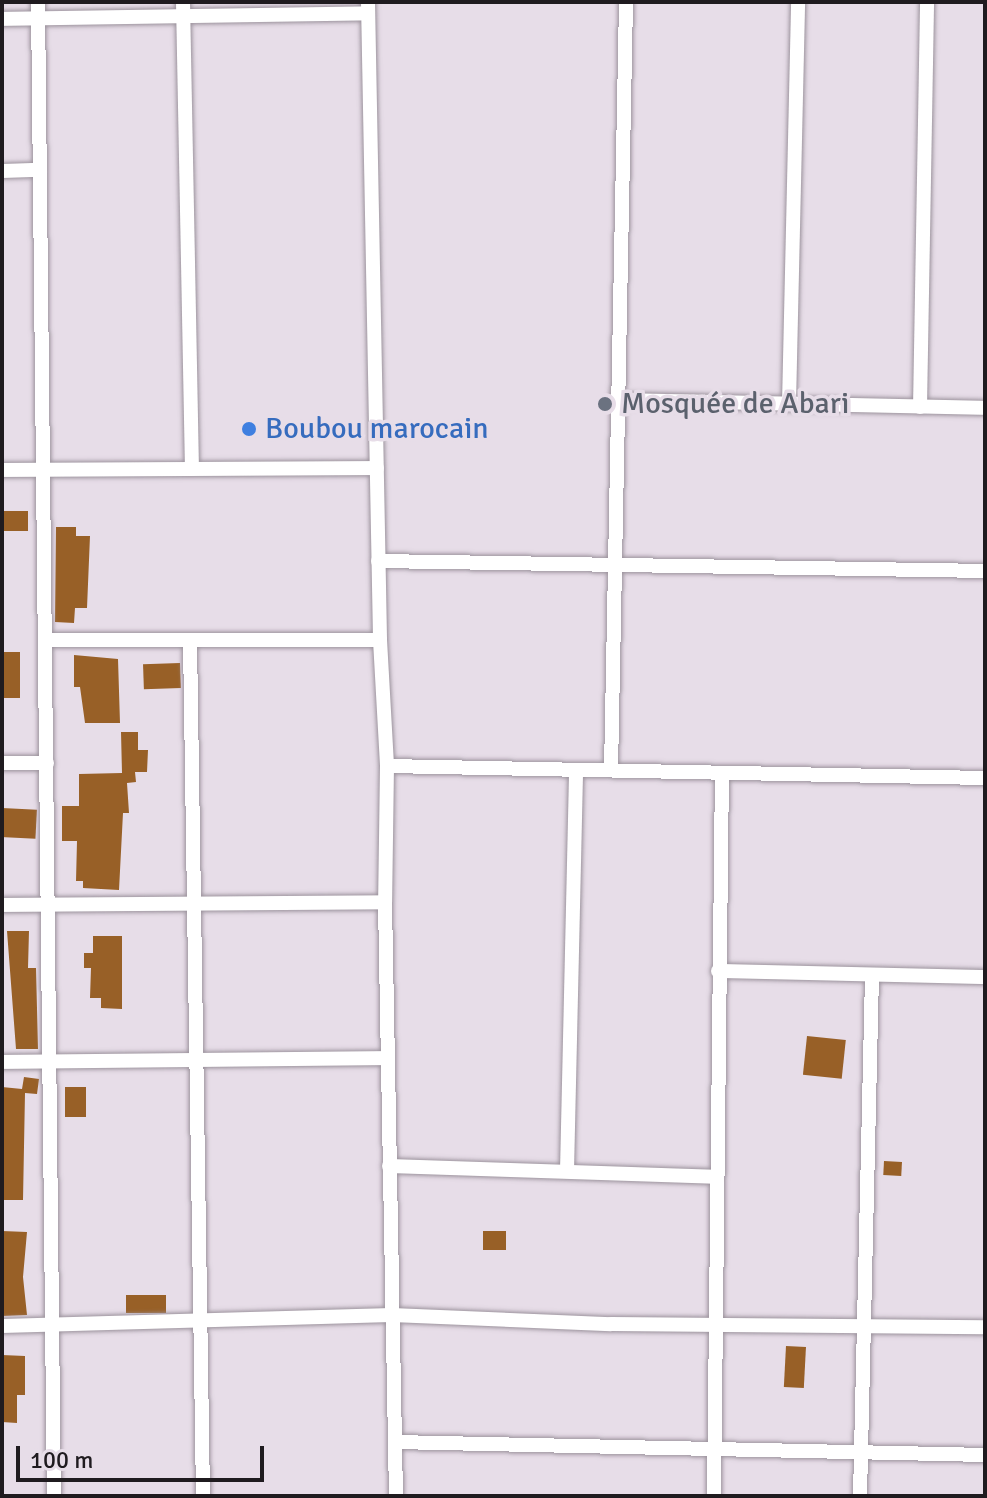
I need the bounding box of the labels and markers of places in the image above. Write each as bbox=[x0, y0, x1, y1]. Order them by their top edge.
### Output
place label: Mosquée de Abari bbox=[621, 386, 849, 422]
marker: Mosquée de Abari bbox=[596, 395, 614, 413]
place label: Boubou marocain bbox=[265, 411, 489, 447]
marker: Boubou marocain bbox=[240, 420, 258, 438]

